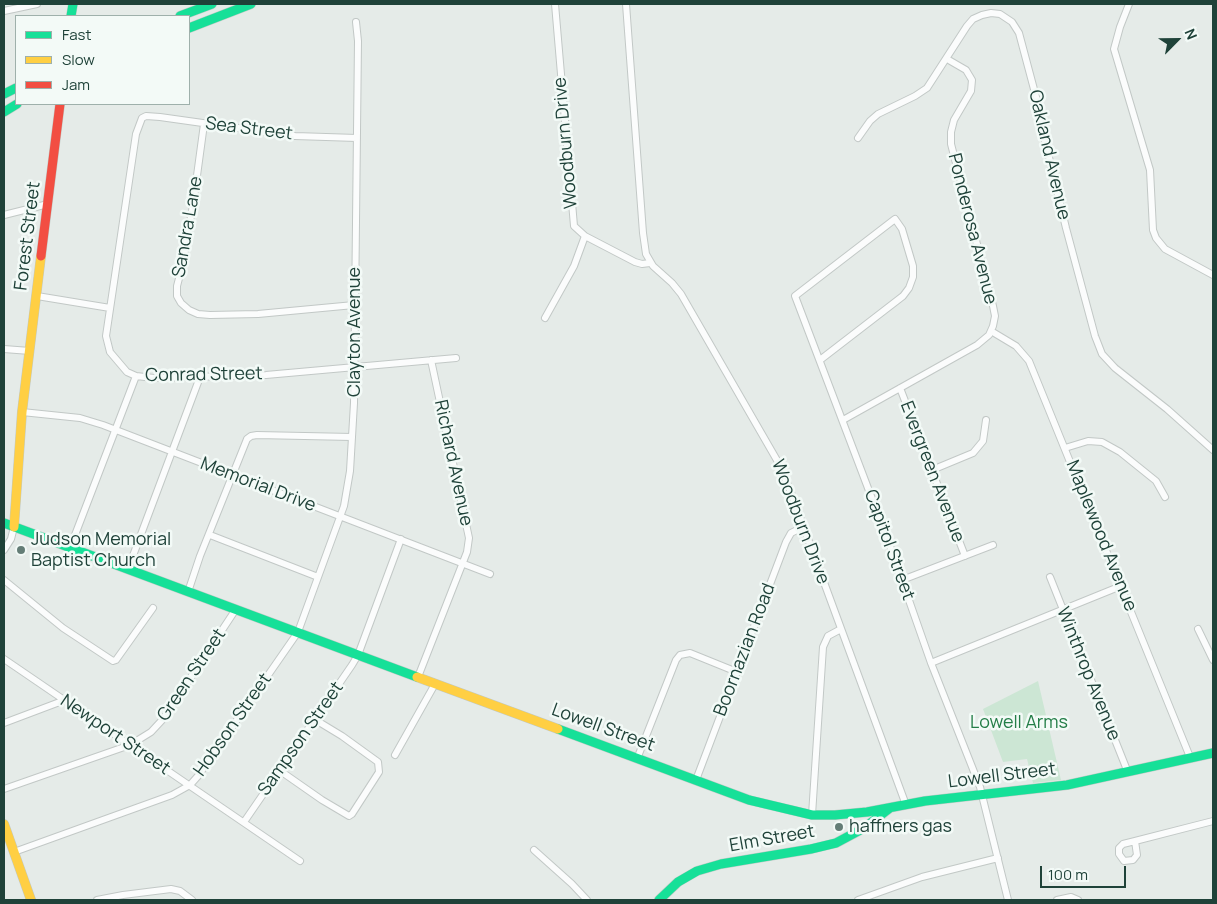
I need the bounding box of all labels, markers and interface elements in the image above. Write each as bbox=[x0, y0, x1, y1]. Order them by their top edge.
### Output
legend bbox=[15, 15, 190, 105]
north arrow bbox=[1152, 15, 1202, 65]
text: Fast bbox=[62, 24, 91, 45]
text: N bbox=[1181, 26, 1202, 42]
text: Slow bbox=[62, 49, 95, 70]
text: Jam bbox=[62, 74, 90, 95]
street label: Woodburn Drive bbox=[549, 76, 583, 210]
street label: Oakland Avenue bbox=[1024, 88, 1074, 222]
street label: Sea Street bbox=[204, 113, 294, 145]
street label: Ponderosa Avenue bbox=[943, 151, 1001, 307]
street label: Sandra Lane bbox=[168, 175, 208, 279]
street label: Forest Street bbox=[11, 180, 45, 292]
street label: Clayton Avenue bbox=[344, 267, 366, 397]
street label: Conrad Street bbox=[145, 363, 263, 387]
street label: Richard Avenue bbox=[429, 398, 477, 528]
street label: Evergreen Avenue bbox=[895, 398, 969, 546]
street label: Memorial Drive bbox=[197, 453, 319, 517]
street label: Woodburn Drive bbox=[766, 457, 834, 587]
street label: Maplewood Avenue bbox=[1061, 457, 1141, 615]
street label: Capitol Street bbox=[859, 487, 919, 603]
place label: Judson Memorial Baptist Church bbox=[31, 529, 171, 572]
marker: Judson Memorial Baptist Church bbox=[15, 544, 27, 556]
street label: Boornazian Road bbox=[710, 581, 780, 719]
street label: Winthrop Avenue bbox=[1051, 604, 1125, 744]
street label: Green Street bbox=[153, 625, 231, 725]
street label: Hobson Street bbox=[190, 669, 276, 781]
street label: Sampson Street bbox=[254, 678, 348, 800]
street label: Newport Street bbox=[56, 690, 174, 780]
street label: Lowell Street bbox=[548, 699, 658, 757]
park label: Lowell Arms bbox=[970, 712, 1068, 734]
street label: Lowell Street bbox=[947, 759, 1057, 793]
place label: haffners gas bbox=[849, 816, 952, 838]
street label: Elm Street bbox=[728, 821, 816, 857]
marker: haffners gas bbox=[833, 821, 845, 833]
scale bar bbox=[1042, 856, 1128, 888]
text: 100 m bbox=[1048, 864, 1088, 885]

